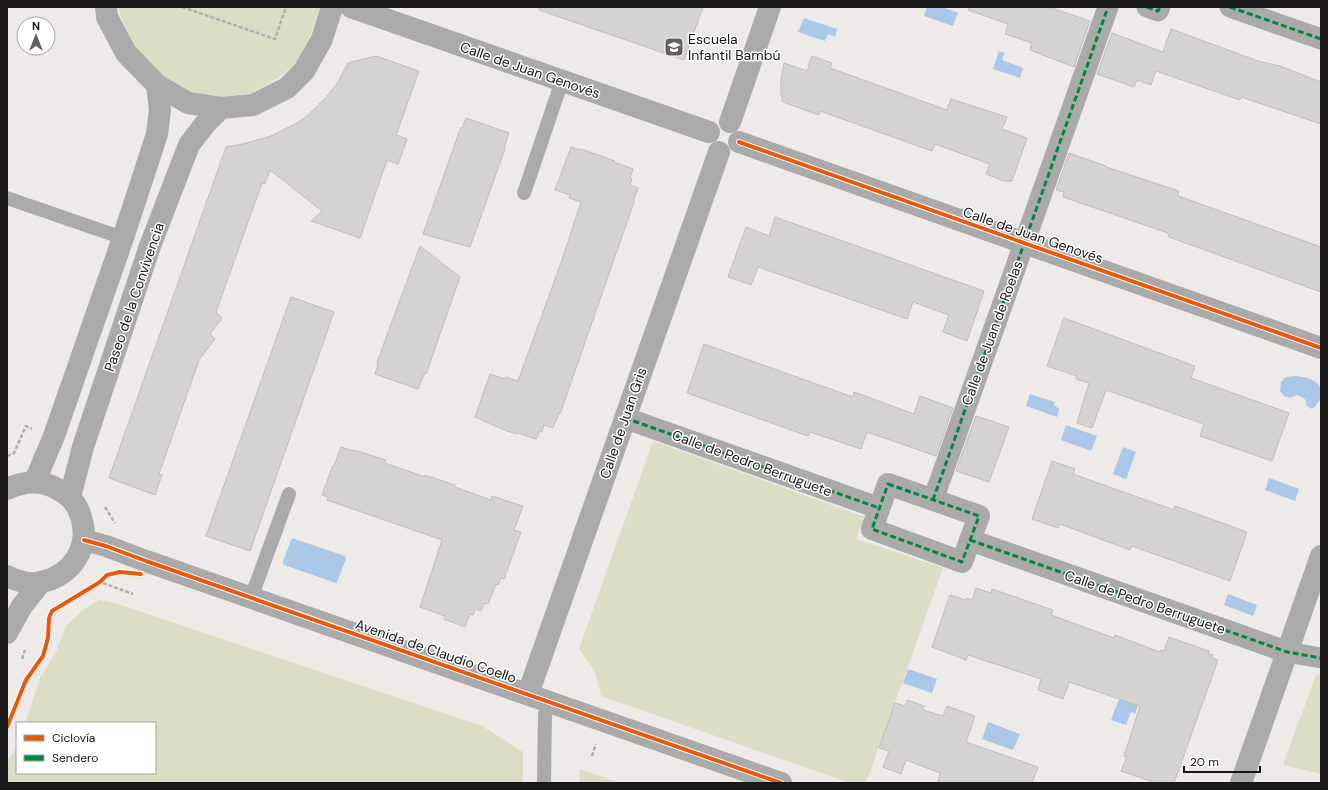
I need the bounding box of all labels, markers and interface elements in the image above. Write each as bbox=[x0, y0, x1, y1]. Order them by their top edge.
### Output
north arrow bbox=[16, 16, 56, 56]
text: N bbox=[32, 19, 40, 33]
place label: Escuela Infantil Bambú bbox=[688, 30, 780, 64]
school or university icon: Escuela Infantil Bambú bbox=[663, 36, 685, 58]
street label: Calle de Juan Genovés bbox=[458, 38, 602, 102]
street label: Calle de Juan Genovés bbox=[961, 203, 1105, 267]
street label: Paseo de la Convivencia bbox=[100, 220, 168, 374]
street label: Calle de Juan de Roelas bbox=[957, 258, 1027, 408]
street label: Calle de Juan Gris bbox=[596, 365, 650, 481]
street label: Calle de Pedro Berruguete bbox=[670, 426, 835, 500]
street label: Calle de Pedro Berruguete bbox=[1062, 566, 1228, 638]
street label: Avenida de Claudio Coello bbox=[353, 615, 519, 687]
legend bbox=[16, 722, 156, 774]
text: Ciclovía bbox=[52, 730, 95, 746]
scale bar bbox=[1184, 748, 1260, 774]
text: Sendero bbox=[52, 750, 98, 766]
text: 20 m bbox=[1190, 754, 1219, 770]

